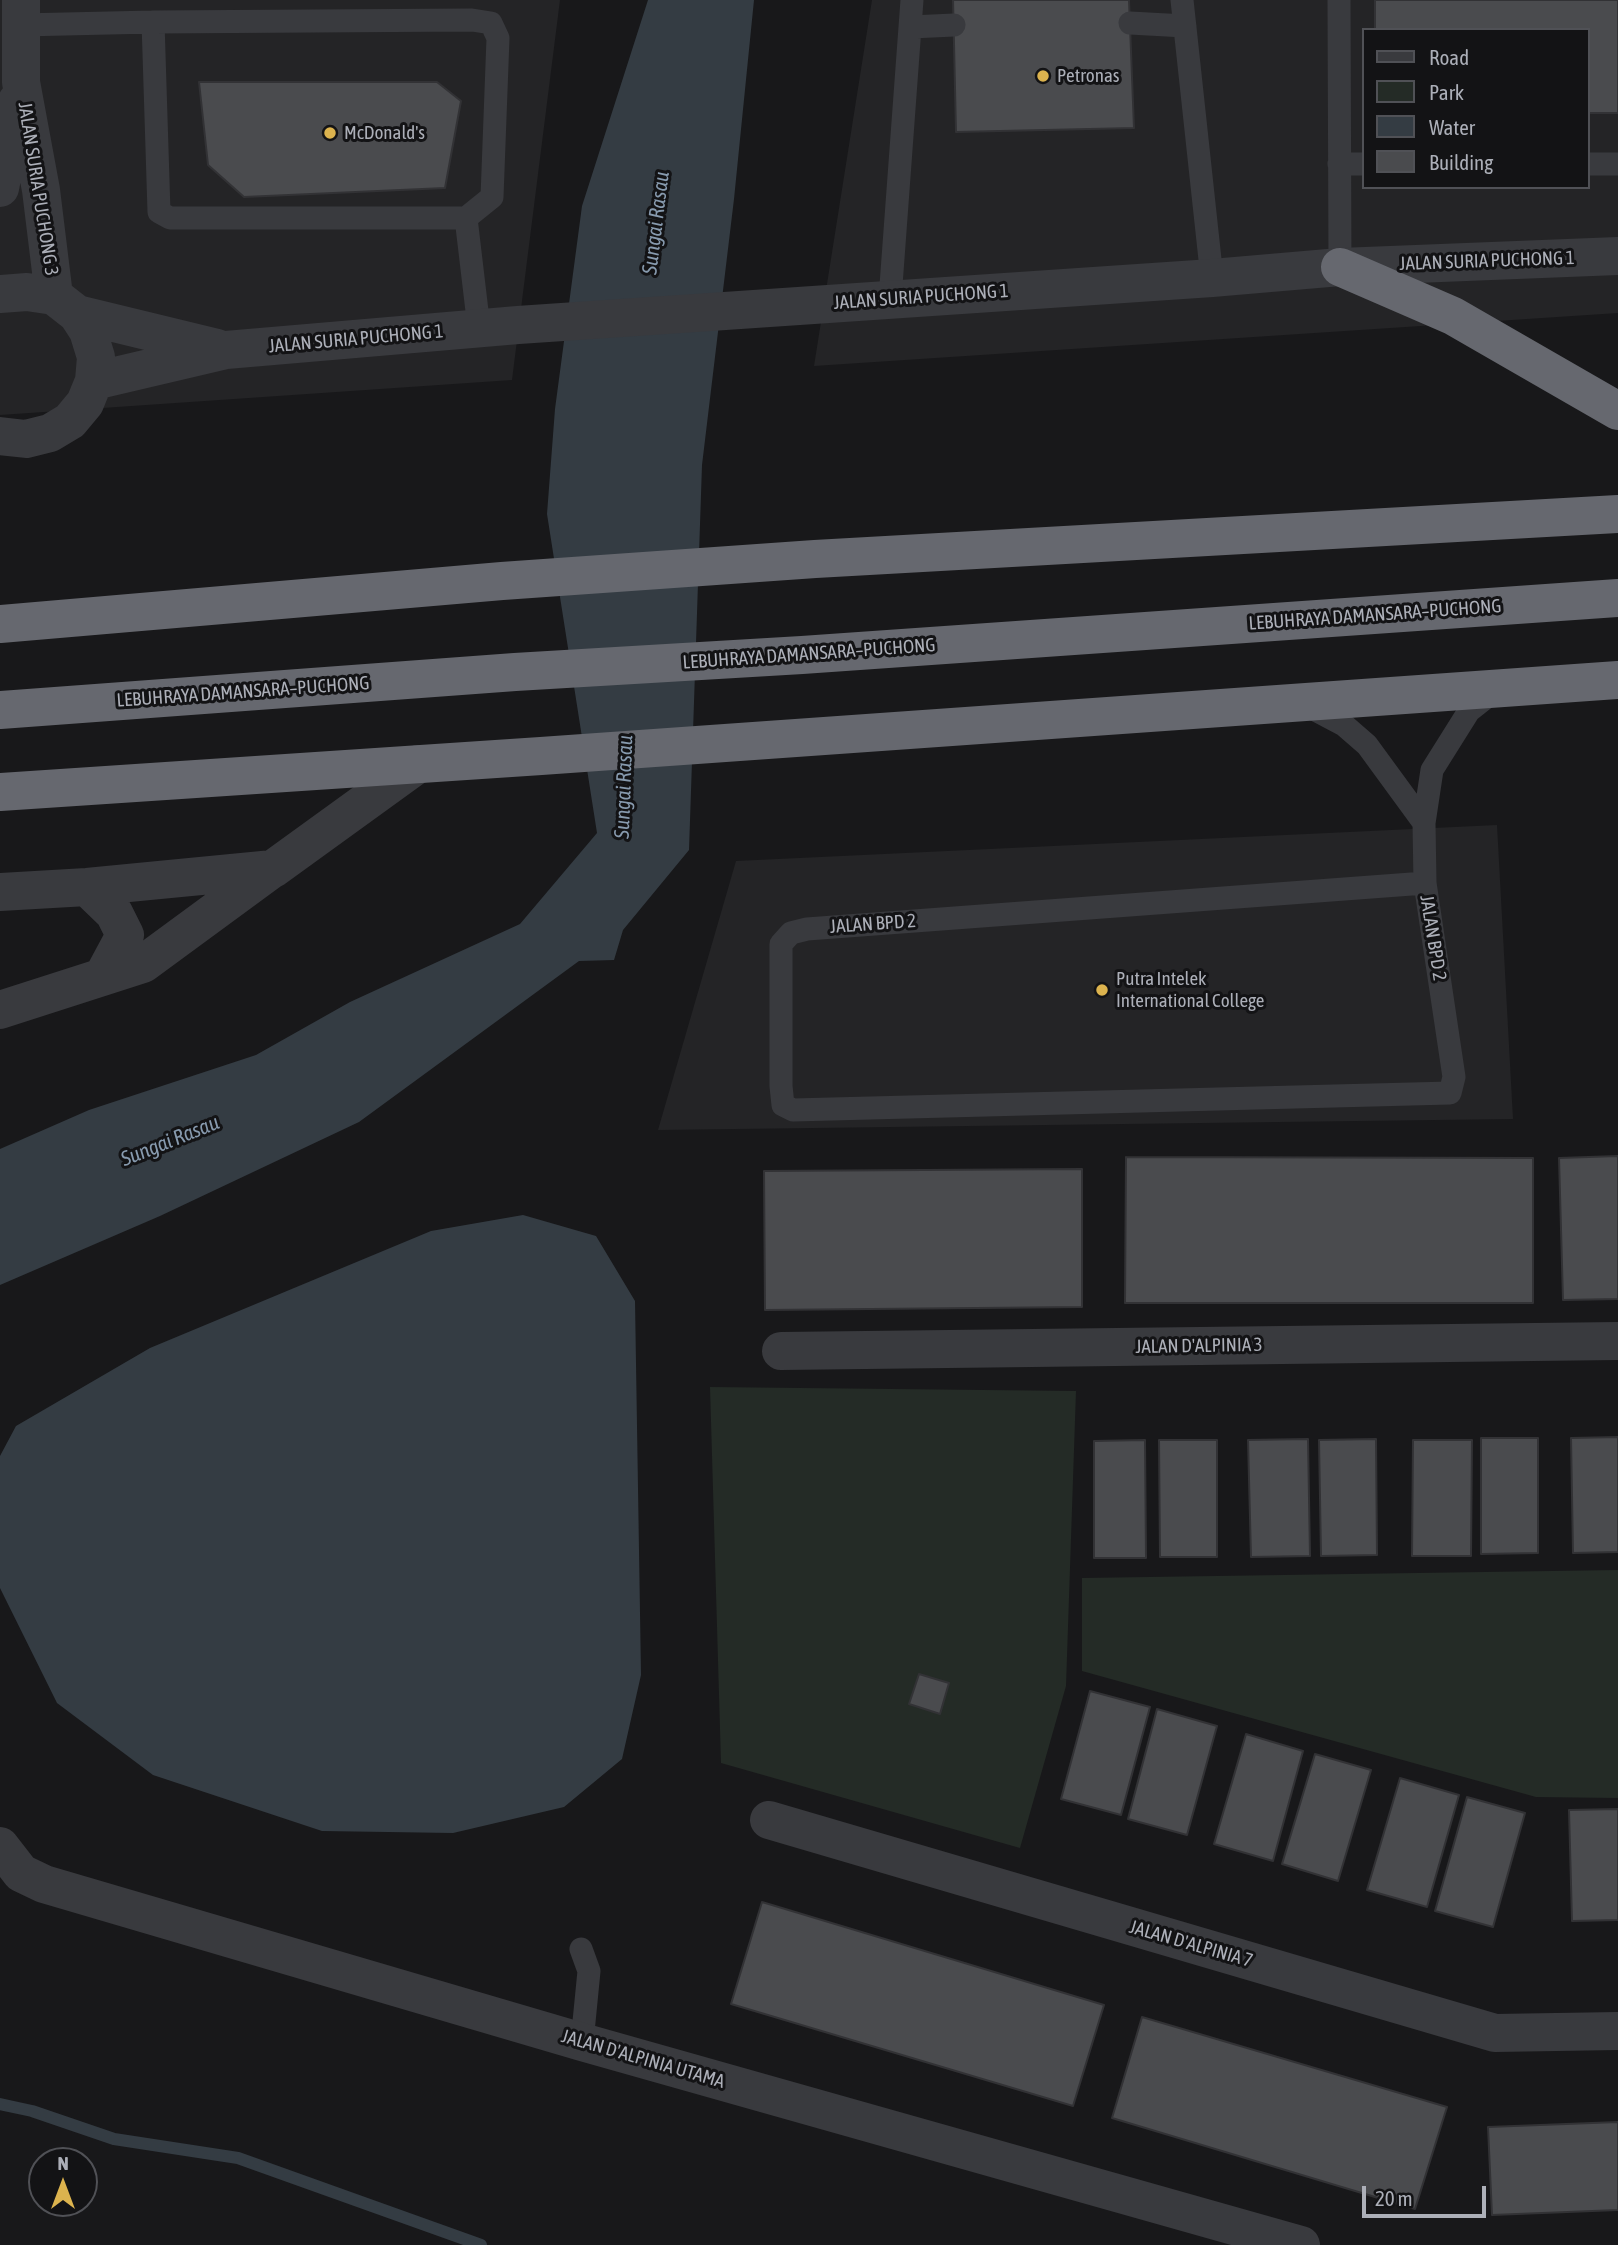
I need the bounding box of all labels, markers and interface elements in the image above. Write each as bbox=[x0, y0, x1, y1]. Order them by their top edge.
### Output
legend bbox=[1362, 28, 1590, 189]
text: Road bbox=[1429, 45, 1469, 69]
place label: Petronas bbox=[1057, 65, 1120, 87]
marker: Petronas bbox=[1035, 68, 1051, 84]
text: Park bbox=[1429, 80, 1464, 104]
street label: JALAN SURIA PUCHONG 3 bbox=[13, 101, 63, 277]
text: Water bbox=[1429, 115, 1475, 139]
place label: McDonald's bbox=[344, 122, 425, 144]
marker: McDonald's bbox=[322, 125, 338, 141]
text: Building bbox=[1429, 150, 1493, 174]
water label: Sungai Rasau bbox=[637, 170, 675, 276]
street label: JALAN SURIA PUCHONG 1 bbox=[1399, 247, 1575, 275]
street label: JALAN SURIA PUCHONG 1 bbox=[833, 280, 1009, 314]
street label: JALAN SURIA PUCHONG 1 bbox=[268, 320, 444, 358]
street label: LEBUHRAYA DAMANSARA–PUCHONG bbox=[1248, 595, 1502, 635]
street label: LEBUHRAYA DAMANSARA–PUCHONG bbox=[682, 634, 936, 674]
street label: LEBUHRAYA DAMANSARA–PUCHONG bbox=[116, 672, 370, 712]
water label: Sungai Rasau bbox=[610, 735, 638, 839]
street label: JALAN BPD 2 bbox=[1415, 894, 1451, 982]
street label: JALAN BPD 2 bbox=[829, 910, 917, 938]
place label: Putra Intelek International College bbox=[1116, 968, 1264, 1012]
marker: Putra Intelek International College bbox=[1094, 982, 1110, 998]
water label: Sungai Rasau bbox=[117, 1110, 223, 1172]
street label: JALAN D'ALPINIA 3 bbox=[1135, 1333, 1263, 1359]
street label: JALAN D'ALPINIA 7 bbox=[1127, 1915, 1255, 1973]
street label: JALAN D'ALPINIA UTAMA bbox=[559, 2025, 727, 2093]
north arrow bbox=[28, 2147, 98, 2217]
text: N bbox=[57, 2152, 69, 2174]
scale bar bbox=[1366, 2172, 1490, 2216]
text: 20 m bbox=[1375, 2186, 1413, 2210]

